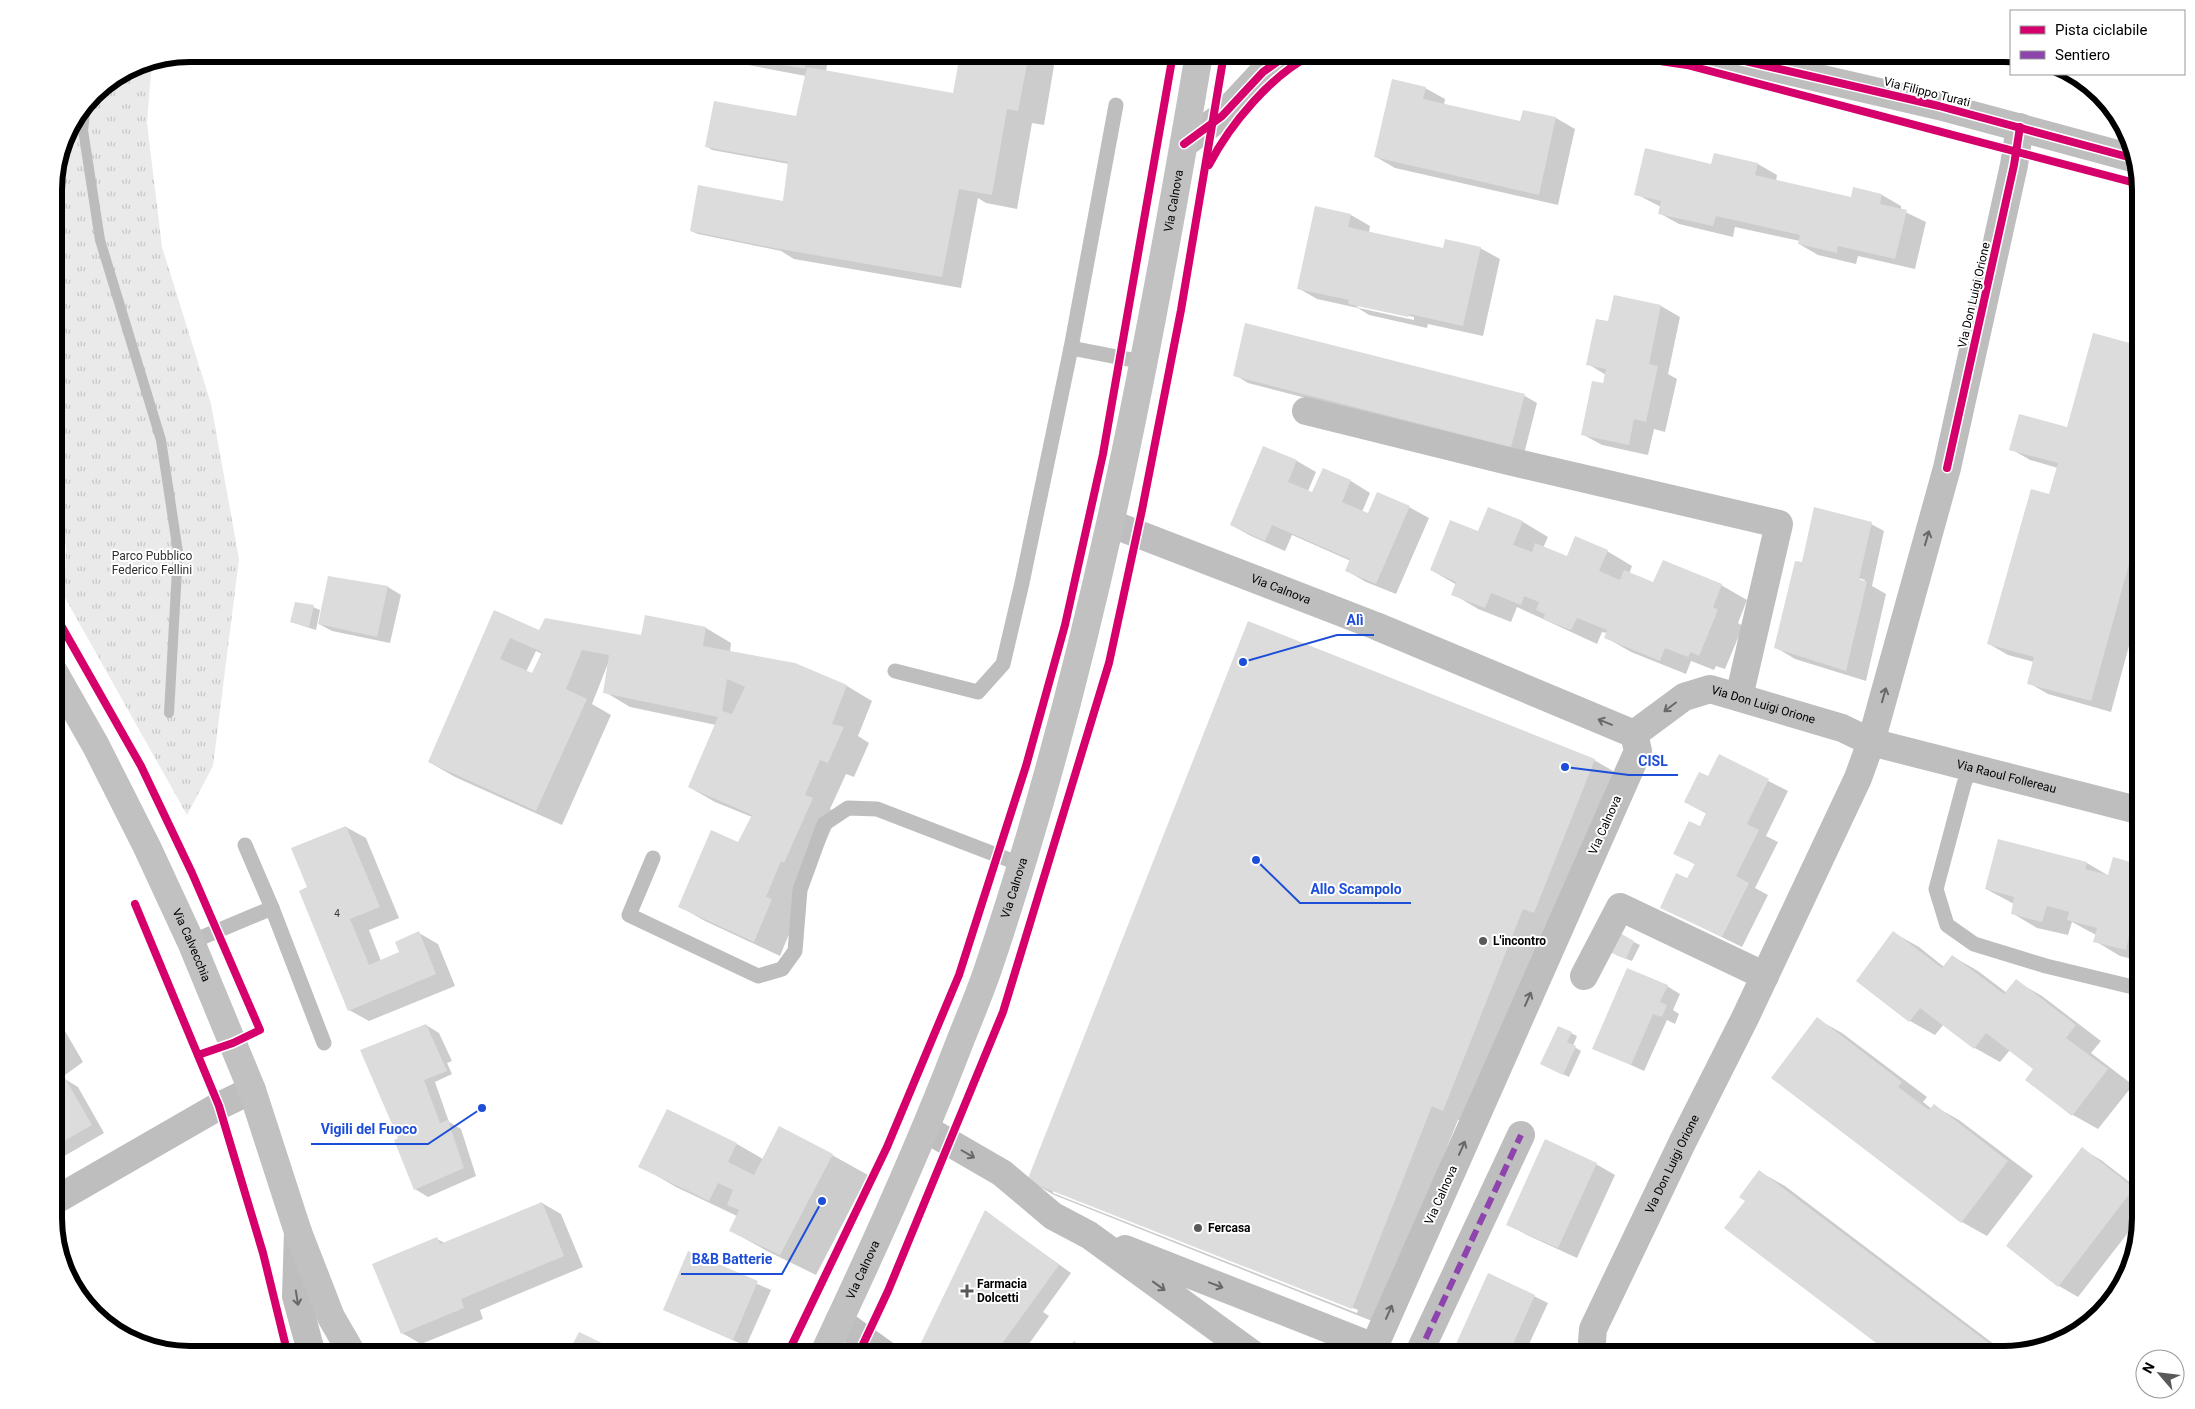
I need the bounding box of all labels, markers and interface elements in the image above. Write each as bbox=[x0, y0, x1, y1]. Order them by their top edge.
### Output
legend bbox=[2010, 10, 2185, 75]
text: Pista ciclabile bbox=[2055, 21, 2148, 39]
text: Sentiero bbox=[2055, 46, 2110, 64]
street label: Via Filippo Turati bbox=[1882, 74, 1972, 110]
street label: Via Calnova bbox=[1161, 169, 1186, 233]
street label: Via Don Luigi Orione bbox=[1955, 241, 1993, 349]
one-way arrow bbox=[1923, 530, 1933, 546]
park label: Parco Pubblico Federico Fellini bbox=[112, 549, 193, 577]
street label: Via Calnova bbox=[1249, 571, 1313, 607]
callout: Alì bbox=[1337, 606, 1374, 635]
text: Alì bbox=[1347, 612, 1363, 628]
street label: Via Don Luigi Orione bbox=[1710, 683, 1817, 727]
one-way arrow bbox=[1879, 687, 1889, 703]
one-way arrow bbox=[1663, 702, 1677, 712]
one-way arrow bbox=[1598, 717, 1613, 726]
callout: CISL bbox=[1629, 746, 1678, 775]
text: CISL bbox=[1638, 753, 1668, 769]
street label: Via Raoul Follereau bbox=[1955, 757, 2058, 796]
street label: Via Calnova bbox=[1586, 793, 1624, 857]
street label: Via Calnova bbox=[998, 856, 1030, 920]
callout: Allo Scampolo bbox=[1300, 874, 1411, 903]
text: Allo Scampolo bbox=[1310, 881, 1402, 897]
street label: Via Calvecchia bbox=[170, 906, 214, 984]
house number: 4 bbox=[334, 908, 340, 919]
place label: L'incontro bbox=[1493, 934, 1546, 948]
marker: L'incontro bbox=[1477, 935, 1489, 947]
one-way arrow bbox=[1524, 992, 1534, 1007]
street label: Via Don Luigi Orione bbox=[1642, 1112, 1702, 1216]
callout: Vigili del Fuoco bbox=[311, 1115, 428, 1144]
text: Vigili del Fuoco bbox=[321, 1121, 417, 1137]
one-way arrow bbox=[1458, 1141, 1468, 1156]
one-way arrow bbox=[961, 1149, 975, 1159]
street label: Via Calnova bbox=[1422, 1163, 1460, 1227]
place label: Fercasa bbox=[1208, 1221, 1251, 1235]
marker: Fercasa bbox=[1192, 1222, 1204, 1234]
street label: Via Calnova bbox=[843, 1238, 882, 1301]
callout: B&B Batterie bbox=[681, 1245, 782, 1274]
text: B&B Batterie bbox=[692, 1251, 773, 1267]
place label: Farmacia Dolcetti bbox=[977, 1277, 1027, 1305]
one-way arrow bbox=[1152, 1280, 1165, 1291]
one-way arrow bbox=[1208, 1280, 1223, 1290]
marker: Farmacia Dolcetti bbox=[961, 1285, 973, 1297]
one-way arrow bbox=[293, 1290, 303, 1306]
one-way arrow bbox=[1385, 1305, 1394, 1320]
north arrow bbox=[2135, 1349, 2185, 1399]
text: N bbox=[2139, 1360, 2158, 1376]

